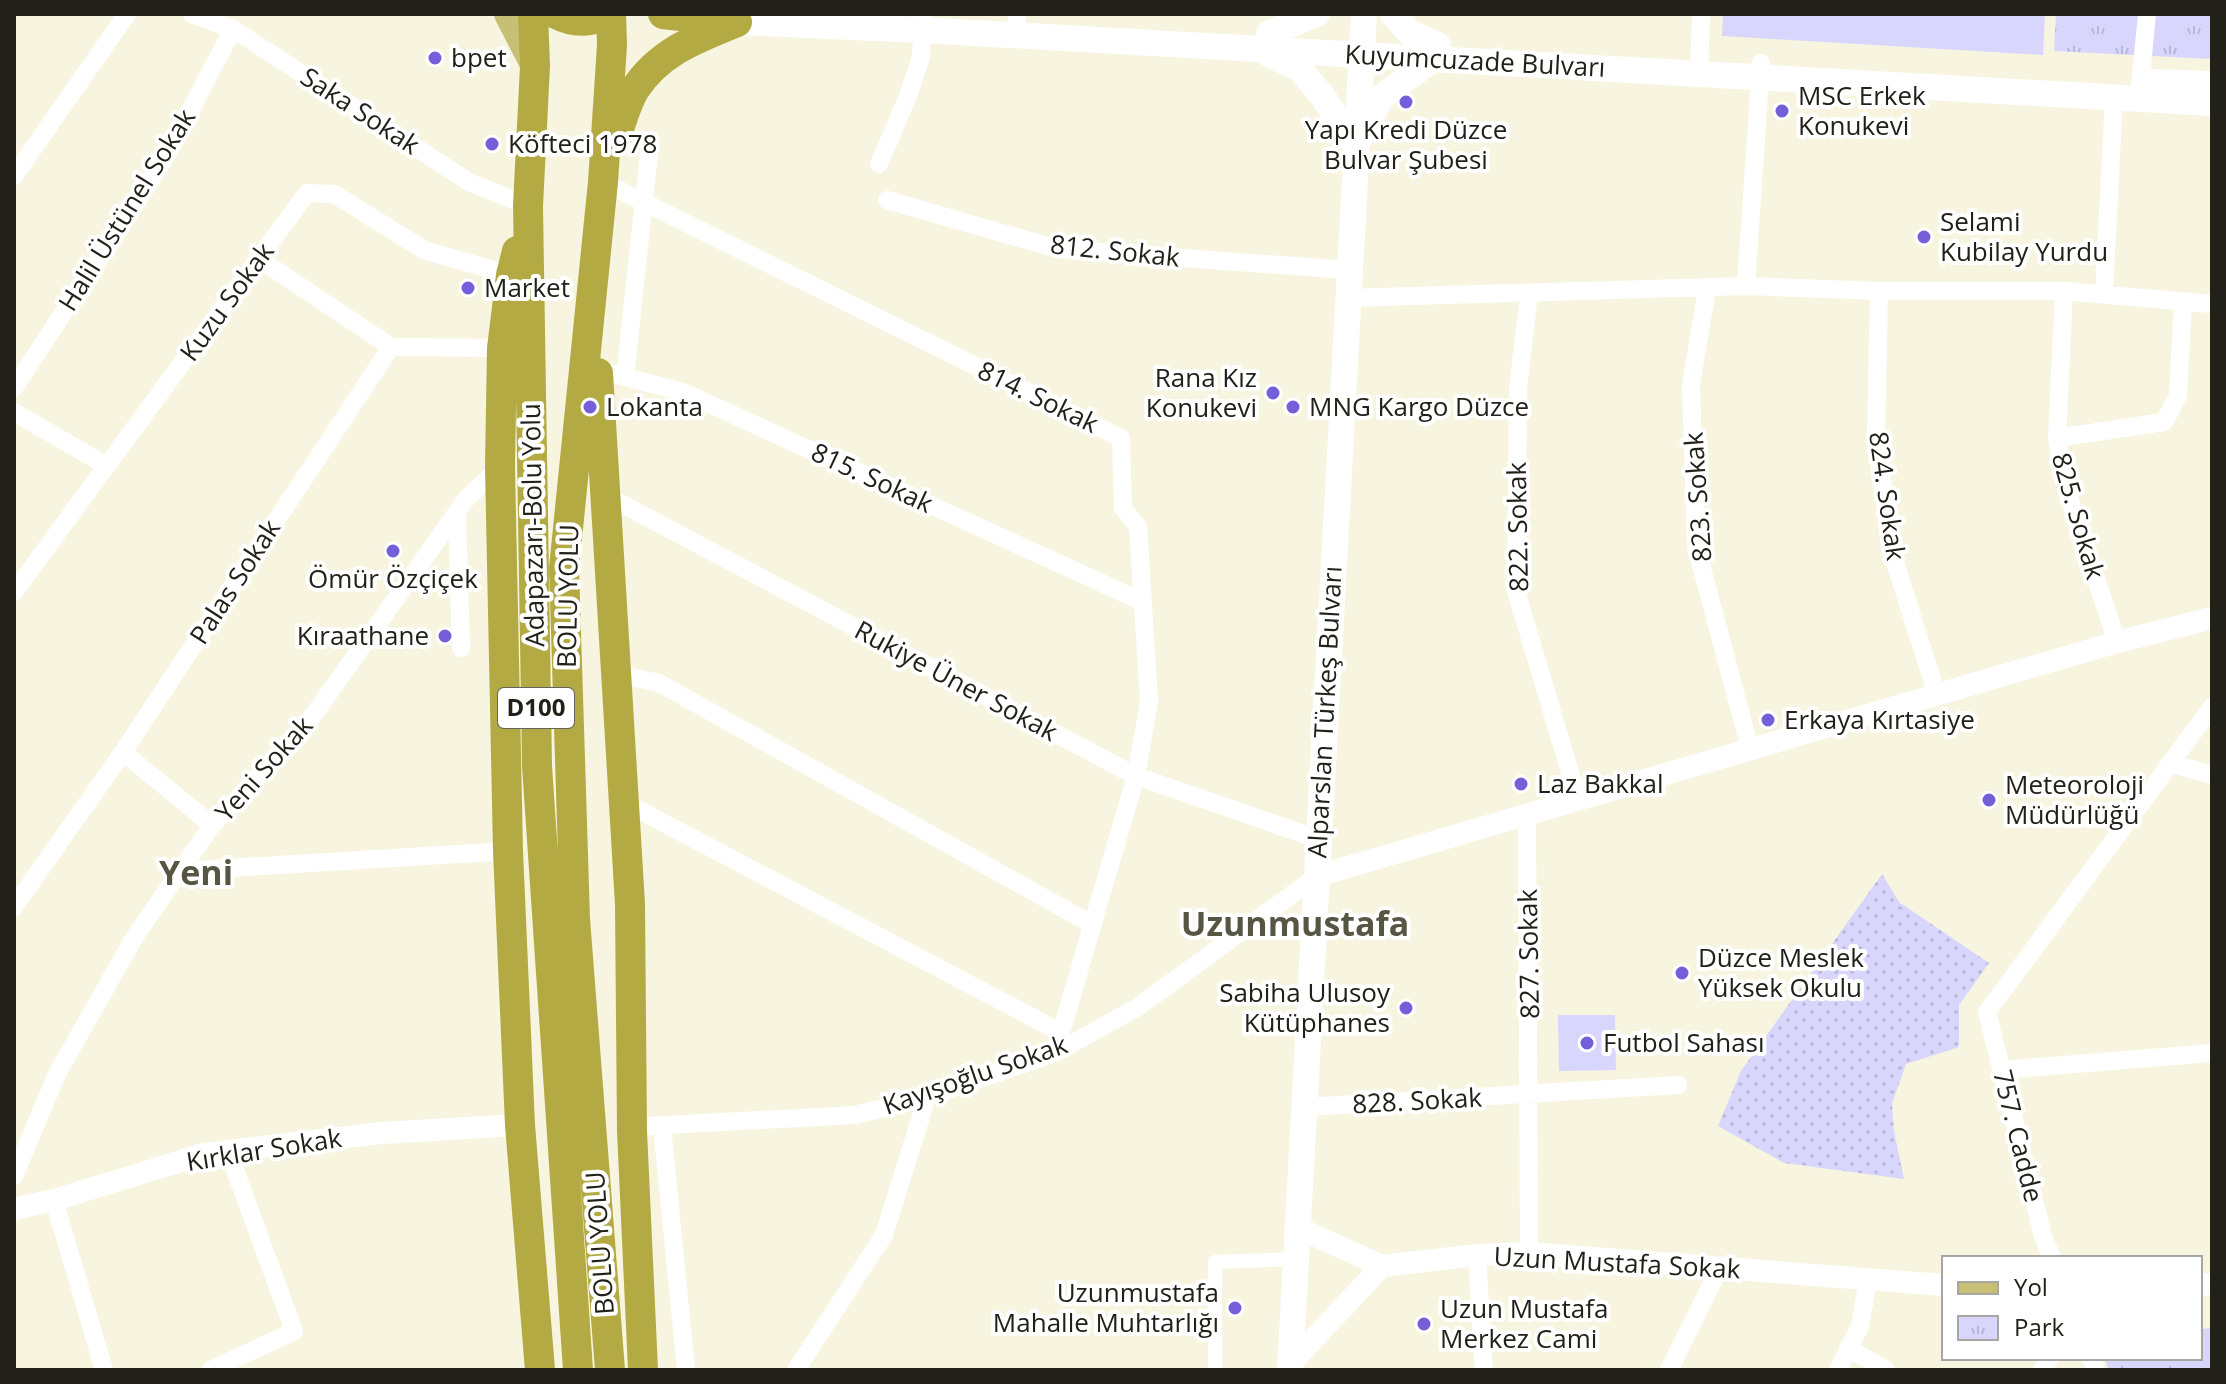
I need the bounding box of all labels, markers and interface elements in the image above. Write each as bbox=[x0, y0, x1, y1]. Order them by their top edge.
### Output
street label: Kuyumcuzade Bulvarı bbox=[1344, 35, 1606, 85]
place label: bpet bbox=[451, 39, 507, 75]
marker: bpet bbox=[426, 49, 444, 67]
street label: Saka Sokak bbox=[294, 58, 427, 162]
place label: MSC Erkek Konukevi bbox=[1798, 77, 1926, 143]
marker: Yapı Kredi Düzce Bulvar Şubesi bbox=[1397, 93, 1415, 111]
street label: Halil Üstünel Sokak bbox=[49, 101, 203, 317]
marker: MSC Erkek Konukevi bbox=[1773, 102, 1791, 120]
place label: Yapı Kredi Düzce Bulvar Şubesi bbox=[1305, 111, 1507, 177]
place label: Köfteci 1978 bbox=[508, 125, 657, 161]
marker: Köfteci 1978 bbox=[483, 135, 501, 153]
place label: Selami Kubilay Yurdu bbox=[1940, 203, 2108, 269]
street label: 812. Sokak bbox=[1049, 225, 1182, 275]
marker: Selami Kubilay Yurdu bbox=[1915, 228, 1933, 246]
street label: Kuzu Sokak bbox=[171, 235, 282, 368]
place label: Market bbox=[484, 269, 570, 305]
marker: Market bbox=[459, 279, 477, 297]
street label: 814. Sokak bbox=[972, 351, 1105, 441]
place label: Rana Kız Konukevi bbox=[1146, 359, 1257, 425]
marker: Rana Kız Konukevi bbox=[1264, 384, 1282, 402]
place label: Lokanta bbox=[606, 388, 703, 424]
place label: MNG Kargo Düzce bbox=[1309, 388, 1529, 424]
marker: Lokanta bbox=[581, 398, 599, 416]
marker: MNG Kargo Düzce bbox=[1284, 398, 1302, 416]
street label: Adapazarı-Bolu Yolu bbox=[512, 403, 552, 647]
street label: 824. Sokak bbox=[1861, 429, 1915, 563]
street label: 823. Sokak bbox=[1674, 431, 1719, 563]
street label: 815. Sokak bbox=[806, 433, 939, 521]
street label: 825. Sokak bbox=[2044, 448, 2114, 583]
street label: 822. Sokak bbox=[1498, 461, 1536, 592]
street label: Palas Sokak bbox=[180, 512, 288, 651]
street label: BOLU YOLU bbox=[548, 524, 586, 668]
marker: Ömür Özçiçek bbox=[384, 542, 402, 560]
place label: Ömür Özçiçek bbox=[308, 560, 478, 596]
street label: Alparslan Türkeş Bulvarı bbox=[1298, 565, 1350, 859]
street label: Rukiye Üner Sokak bbox=[849, 611, 1065, 749]
place label: Kıraathane bbox=[297, 617, 429, 653]
marker: Kıraathane bbox=[436, 627, 454, 645]
road number: D100 bbox=[498, 688, 574, 728]
place label: Erkaya Kırtasiye bbox=[1784, 701, 1975, 737]
street label: Yeni Sokak bbox=[206, 708, 320, 829]
marker: Erkaya Kırtasiye bbox=[1759, 711, 1777, 729]
place label: Laz Bakkal bbox=[1537, 765, 1664, 801]
place label: Meteoroloji Müdürlüğü bbox=[2005, 766, 2144, 832]
marker: Laz Bakkal bbox=[1512, 775, 1530, 793]
marker: Meteoroloji Müdürlüğü bbox=[1980, 791, 1998, 809]
district label: Yeni bbox=[159, 849, 233, 895]
street label: 827. Sokak bbox=[1509, 888, 1547, 1019]
district label: Uzunmustafa bbox=[1181, 900, 1409, 946]
place label: Düzce Meslek Yüksek Okulu bbox=[1698, 939, 1864, 1005]
marker: Düzce Meslek Yüksek Okulu bbox=[1673, 964, 1691, 982]
place label: Sabiha Ulusoy Kütüphanes bbox=[1219, 974, 1391, 1040]
marker: Sabiha Ulusoy Kütüphanes bbox=[1397, 999, 1415, 1017]
place label: Futbol Sahası bbox=[1603, 1024, 1765, 1060]
street label: Kayışoğlu Sokak bbox=[878, 1026, 1072, 1122]
marker: Futbol Sahası bbox=[1578, 1034, 1596, 1052]
street label: 757. Cadde bbox=[1985, 1066, 2053, 1206]
street label: 828. Sokak bbox=[1351, 1079, 1483, 1121]
street label: Kırklar Sokak bbox=[184, 1119, 344, 1179]
street label: BOLU YOLU bbox=[576, 1170, 622, 1316]
street label: Uzun Mustafa Sokak bbox=[1493, 1238, 1742, 1286]
legend bbox=[1942, 1256, 2202, 1360]
text: Yol bbox=[2014, 1270, 2048, 1303]
place label: Uzunmustafa Mahalle Muhtarlığı bbox=[993, 1274, 1219, 1340]
place label: Uzun Mustafa Merkez Cami bbox=[1440, 1290, 1608, 1356]
marker: Uzunmustafa Mahalle Muhtarlığı bbox=[1226, 1299, 1244, 1317]
text: Park bbox=[2014, 1310, 2065, 1343]
marker: Uzun Mustafa Merkez Cami bbox=[1415, 1315, 1433, 1333]

